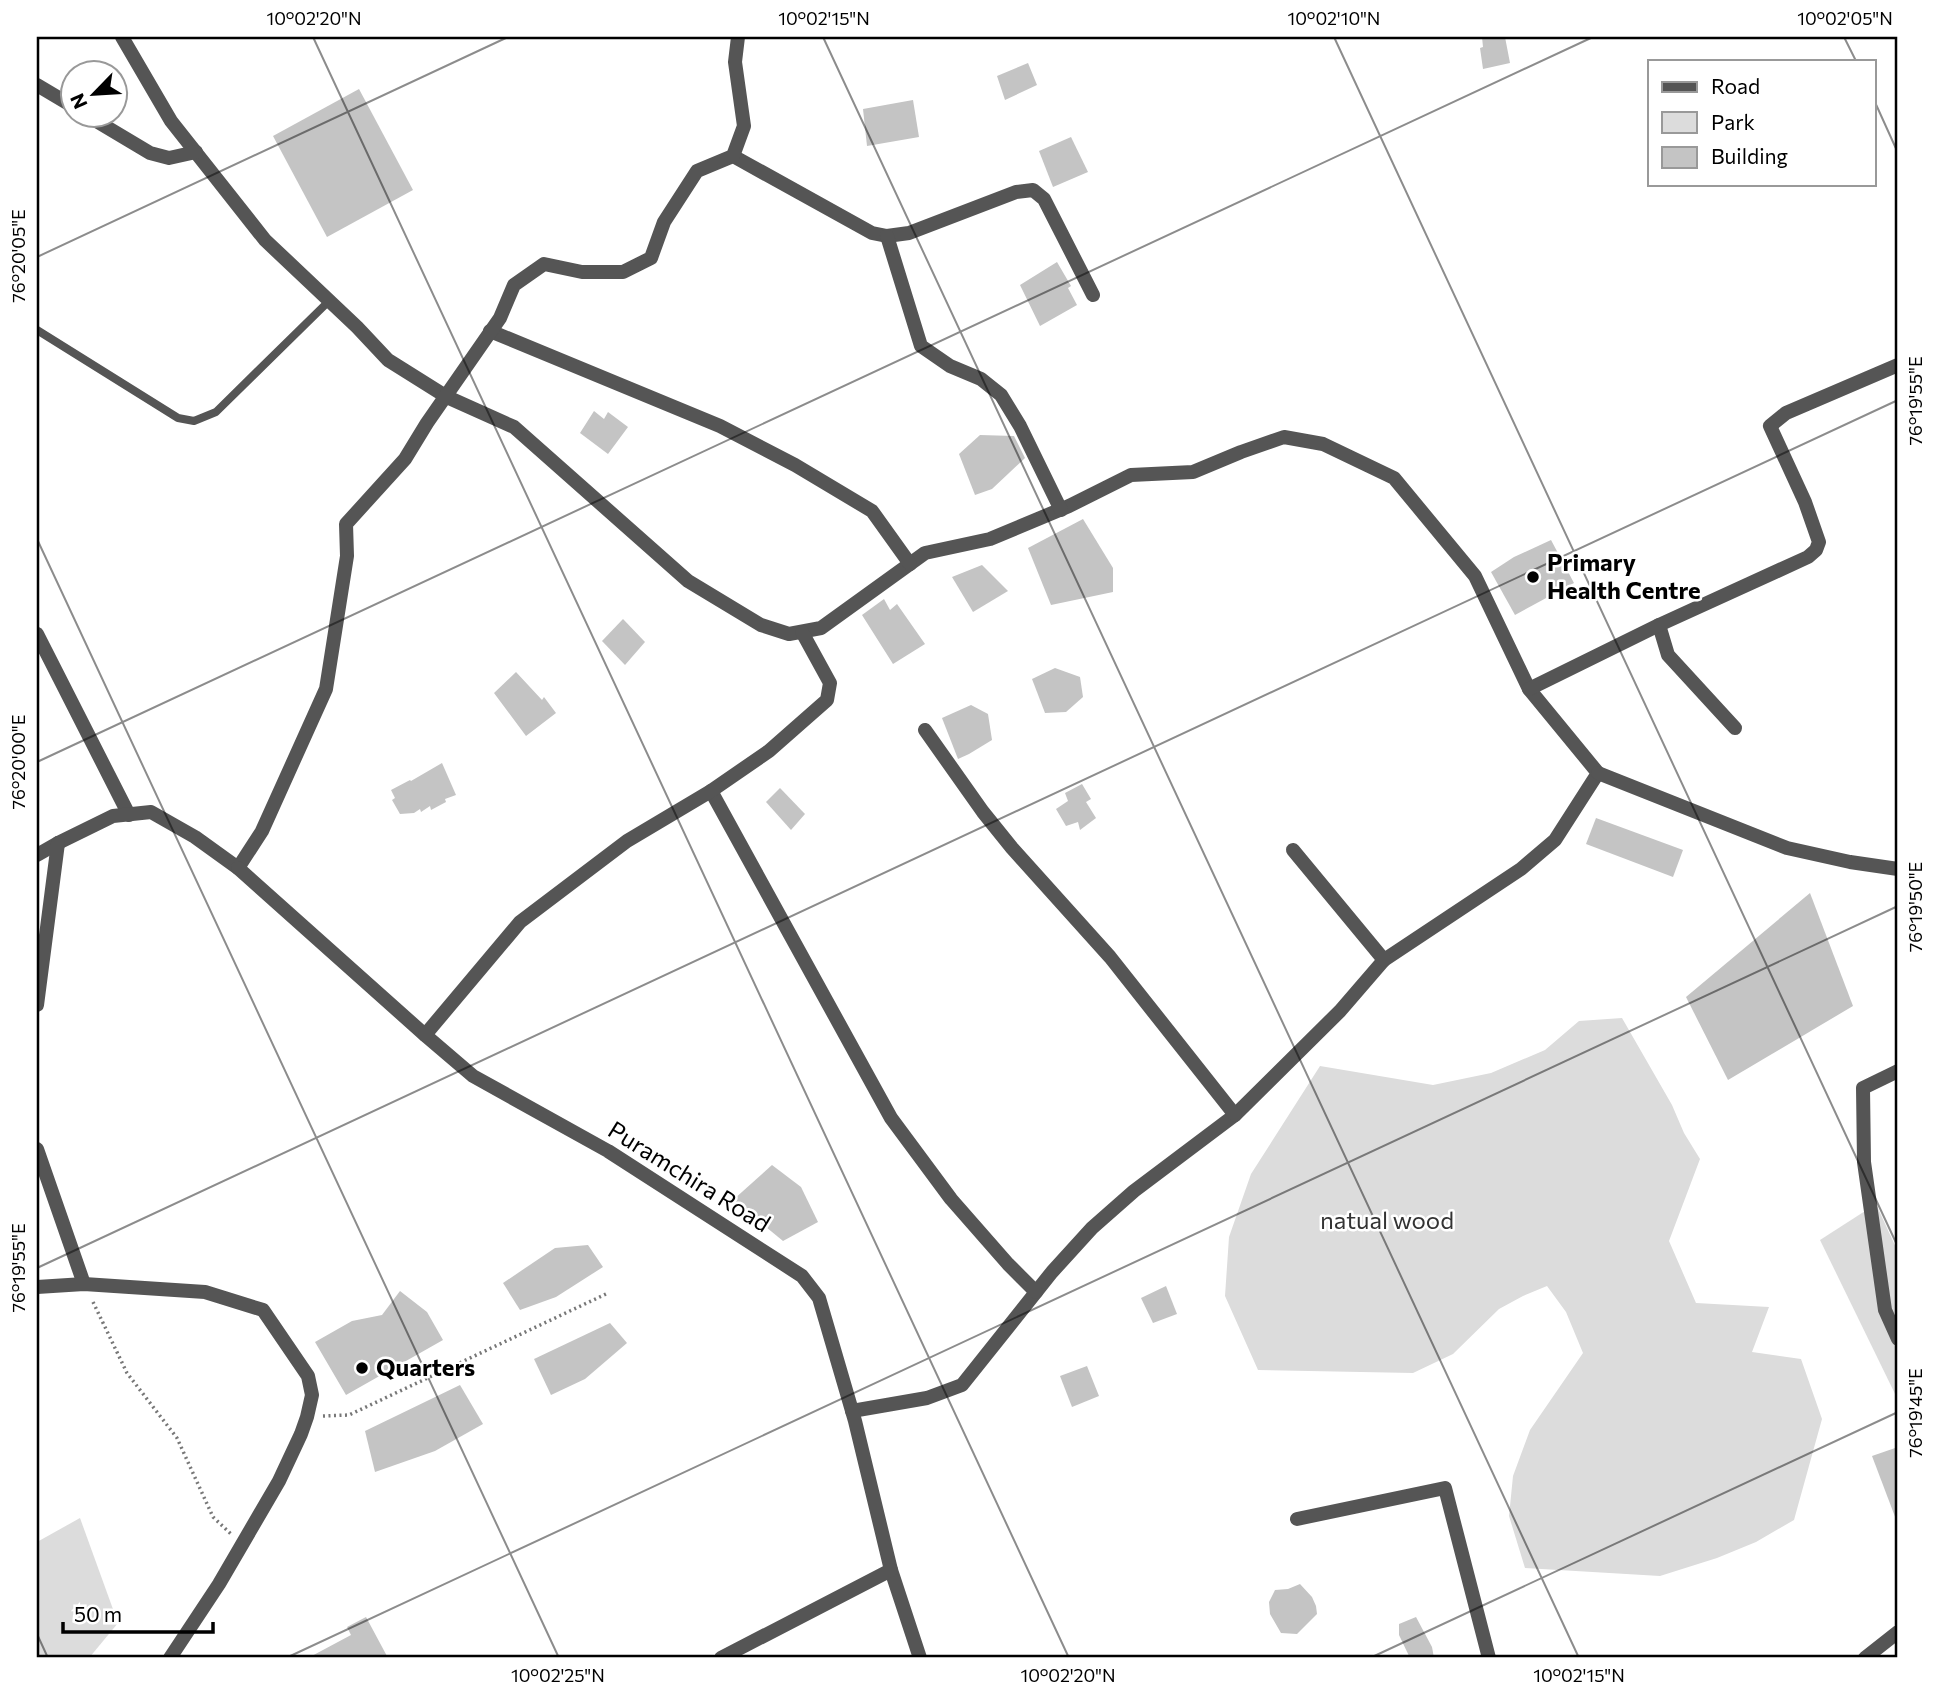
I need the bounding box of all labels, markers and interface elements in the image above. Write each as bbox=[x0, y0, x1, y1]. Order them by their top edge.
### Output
text: 10°02'20"N bbox=[266, 7, 362, 29]
text: 10°02'15"N bbox=[778, 7, 870, 29]
text: 10°02'10"N bbox=[1288, 7, 1380, 29]
text: 10°02'05"N bbox=[1797, 7, 1893, 29]
north arrow bbox=[60, 60, 130, 130]
legend bbox=[1648, 60, 1876, 186]
text: Road bbox=[1711, 73, 1760, 98]
text: N bbox=[65, 90, 92, 113]
text: Park bbox=[1711, 109, 1755, 134]
text: Building bbox=[1711, 143, 1788, 168]
text: 76°20'05"E bbox=[7, 209, 29, 303]
text: 76°19'55"E bbox=[1904, 356, 1926, 446]
place label: Primary Health Centre bbox=[1547, 547, 1701, 604]
marker: Primary Health Centre bbox=[1525, 569, 1541, 585]
text: 76°20'00"E bbox=[7, 715, 29, 810]
text: 76°19'50"E bbox=[1904, 862, 1926, 952]
street label: Puramchira Road bbox=[603, 1114, 776, 1237]
park label: natual wood bbox=[1320, 1205, 1454, 1234]
text: 76°19'55"E bbox=[7, 1223, 29, 1313]
place label: Quarters bbox=[376, 1352, 475, 1381]
marker: Quarters bbox=[354, 1360, 370, 1376]
text: 76°19'45"E bbox=[1904, 1368, 1926, 1458]
scale bar bbox=[63, 1590, 214, 1634]
text: 50 m bbox=[74, 1601, 122, 1626]
text: 10°02'25"N bbox=[511, 1664, 605, 1686]
text: 10°02'20"N bbox=[1020, 1664, 1116, 1686]
text: 10°02'15"N bbox=[1533, 1664, 1625, 1686]

